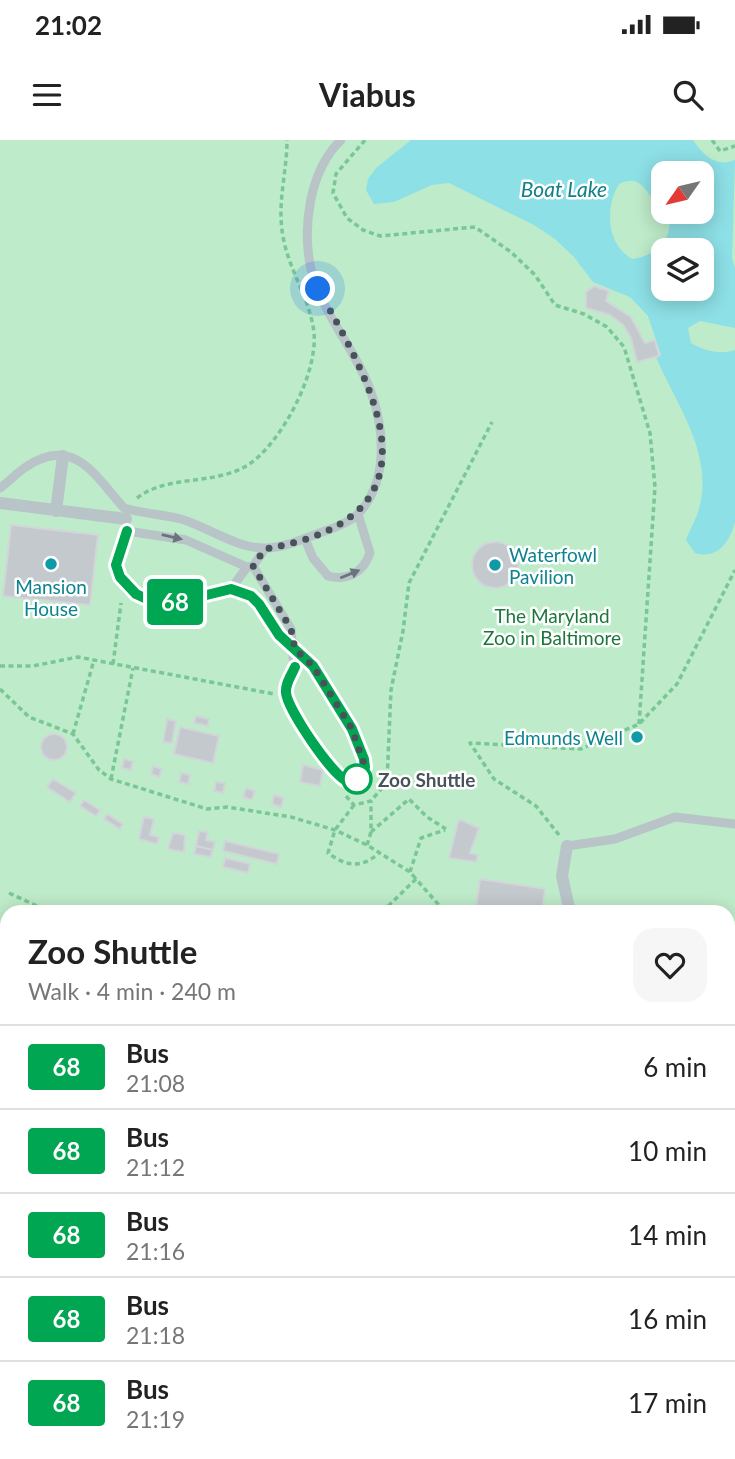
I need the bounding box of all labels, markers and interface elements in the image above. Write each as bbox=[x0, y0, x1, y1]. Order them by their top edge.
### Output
text: 21:02 bbox=[35, 9, 102, 41]
text: Viabus bbox=[319, 75, 416, 114]
icon: menu bbox=[28, 76, 66, 114]
icon: search bbox=[669, 76, 707, 114]
north arrow bbox=[651, 161, 714, 224]
map controls bbox=[651, 161, 714, 301]
water label: Boat Lake bbox=[521, 176, 607, 201]
button: layers bbox=[651, 238, 714, 301]
your location bbox=[300, 271, 335, 306]
one-way arrow bbox=[161, 532, 183, 543]
place label: Waterfowl Pavilion bbox=[509, 543, 597, 588]
marker: Mansion House bbox=[43, 556, 59, 572]
marker: Waterfowl Pavilion bbox=[487, 557, 503, 573]
one-way arrow bbox=[340, 568, 361, 579]
place label: Mansion House bbox=[15, 575, 87, 620]
line badge: 68 bbox=[144, 579, 206, 625]
text: 68 bbox=[161, 587, 189, 616]
park label: The Maryland Zoo in Baltimore bbox=[483, 604, 621, 649]
place label: Edmunds Well bbox=[504, 726, 623, 749]
marker: Edmunds Well bbox=[629, 729, 645, 745]
marker: Zoo Shuttle bbox=[342, 764, 372, 794]
place label: Zoo Shuttle bbox=[378, 768, 476, 791]
button: heart bbox=[633, 928, 707, 1002]
text: Zoo Shuttle bbox=[28, 931, 197, 971]
text: Walk · 4 min · 240 m bbox=[28, 977, 236, 1005]
text: Bus bbox=[126, 1037, 169, 1069]
text: 6 min bbox=[643, 1051, 707, 1083]
text: 68 bbox=[53, 1052, 80, 1081]
text: 21:08 bbox=[126, 1069, 185, 1097]
text: Bus bbox=[126, 1121, 169, 1153]
text: 10 min bbox=[628, 1135, 707, 1167]
text: 68 bbox=[53, 1136, 80, 1165]
text: 21:12 bbox=[126, 1153, 185, 1181]
text: Bus bbox=[126, 1205, 169, 1237]
text: 14 min bbox=[628, 1219, 707, 1251]
text: 68 bbox=[53, 1220, 80, 1249]
text: 21:16 bbox=[126, 1237, 185, 1265]
text: Bus bbox=[126, 1289, 169, 1321]
text: 16 min bbox=[628, 1303, 707, 1335]
text: 68 bbox=[53, 1304, 80, 1333]
text: 21:18 bbox=[126, 1321, 185, 1349]
text: Bus bbox=[126, 1373, 169, 1405]
text: 17 min bbox=[628, 1387, 707, 1419]
text: 68 bbox=[53, 1388, 80, 1417]
text: 21:19 bbox=[126, 1405, 185, 1433]

